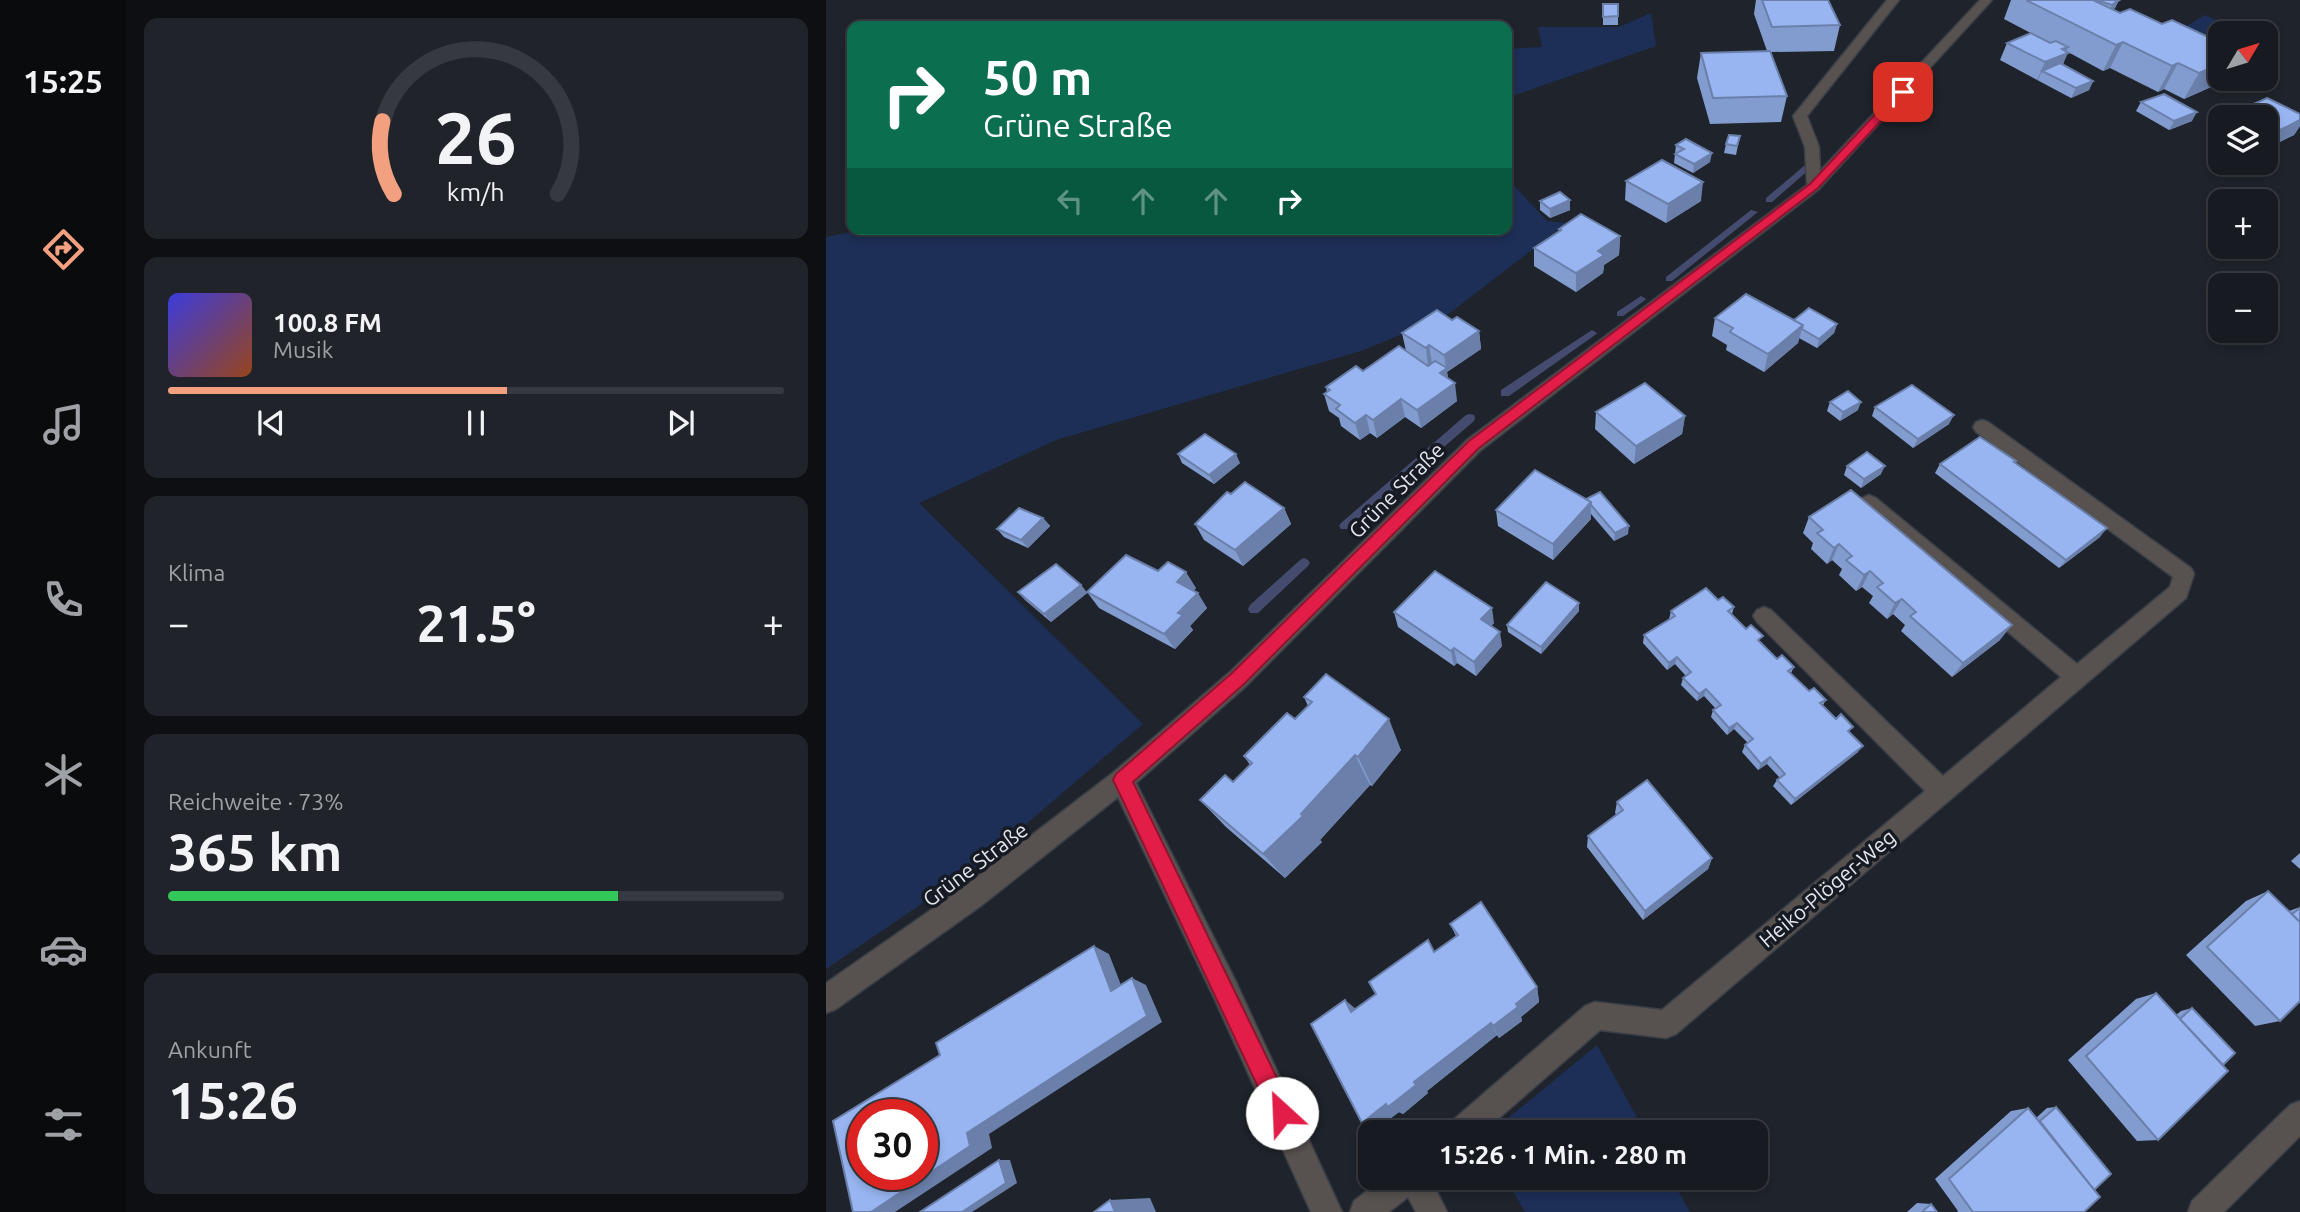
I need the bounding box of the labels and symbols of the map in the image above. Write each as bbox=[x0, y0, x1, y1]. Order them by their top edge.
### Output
north arrow bbox=[2208, 21, 2278, 91]
pin bbox=[1873, 62, 1933, 122]
street label: Grüne Straße bbox=[1343, 437, 1449, 543]
street label: Grüne Straße bbox=[918, 817, 1032, 911]
street label: Heiko-Plöger-Weg bbox=[1754, 824, 1900, 952]
position arrow bbox=[1245, 1076, 1319, 1150]
speed limit sign: 30 bbox=[847, 1099, 938, 1190]

